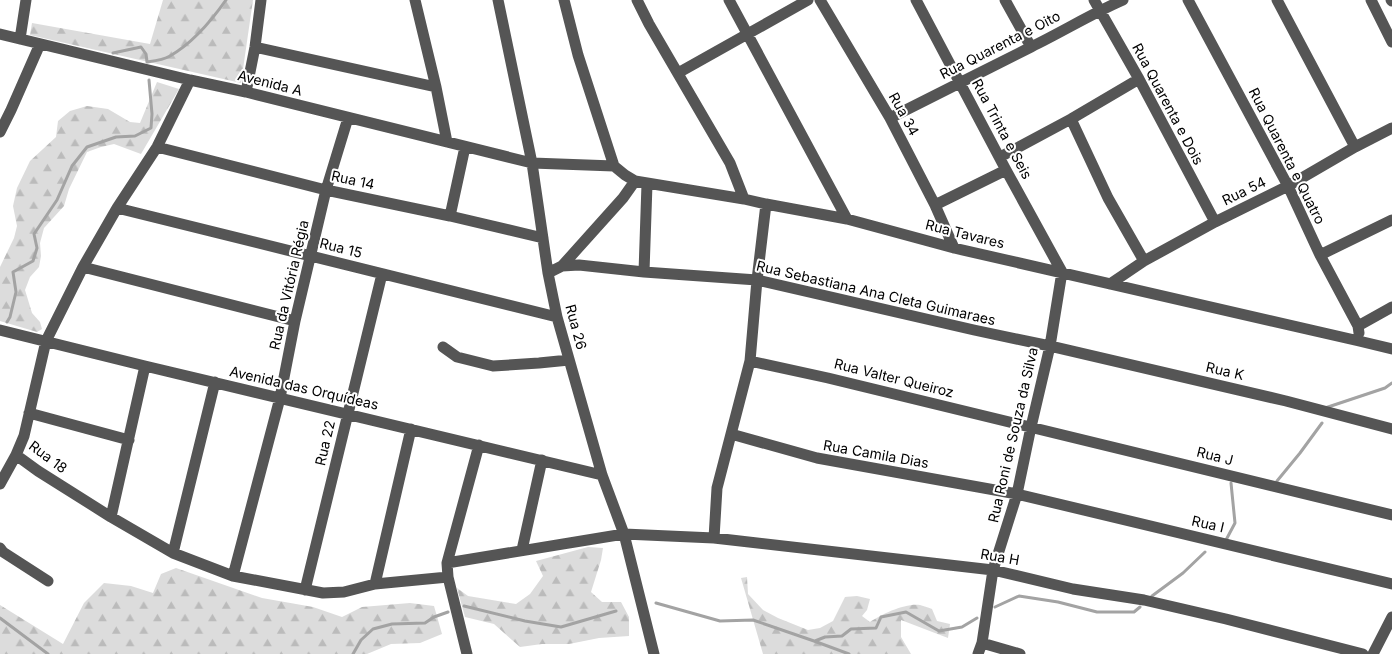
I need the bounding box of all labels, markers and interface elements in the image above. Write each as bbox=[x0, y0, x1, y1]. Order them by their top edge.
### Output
street label: Rua Quarenta e Oito bbox=[937, 7, 1063, 82]
street label: Rua Quarenta e Dois bbox=[1129, 40, 1208, 167]
street label: Avenida A bbox=[236, 66, 305, 99]
street label: Rua Trinta e Seis bbox=[969, 76, 1036, 182]
street label: Rua Quarenta e Quatro bbox=[1246, 85, 1329, 227]
street label: Rua 34 bbox=[886, 89, 923, 138]
street label: Rua 14 bbox=[330, 167, 376, 192]
street label: Rua 54 bbox=[1219, 173, 1268, 208]
street label: Rua Tavares bbox=[924, 215, 1006, 252]
street label: Rua da Vitória Régia bbox=[265, 218, 312, 352]
street label: Rua 15 bbox=[318, 234, 364, 261]
street label: Rua Sebastiana Ana Cleta Guimaraes bbox=[755, 257, 997, 328]
street label: Rua 26 bbox=[562, 302, 591, 351]
street label: Rua Roni de Souza da Silva bbox=[984, 345, 1041, 524]
street label: Rua Valter Queiroz bbox=[832, 354, 956, 401]
street label: Rua K bbox=[1204, 358, 1246, 383]
street label: Avenida das Orquídeas bbox=[228, 362, 380, 413]
street label: Rua 22 bbox=[311, 418, 338, 467]
street label: Rua Camila Dias bbox=[822, 436, 930, 471]
street label: Rua 18 bbox=[26, 437, 71, 476]
street label: Rua J bbox=[1195, 443, 1235, 468]
street label: Rua I bbox=[1190, 512, 1226, 535]
street label: Rua H bbox=[979, 545, 1021, 568]

